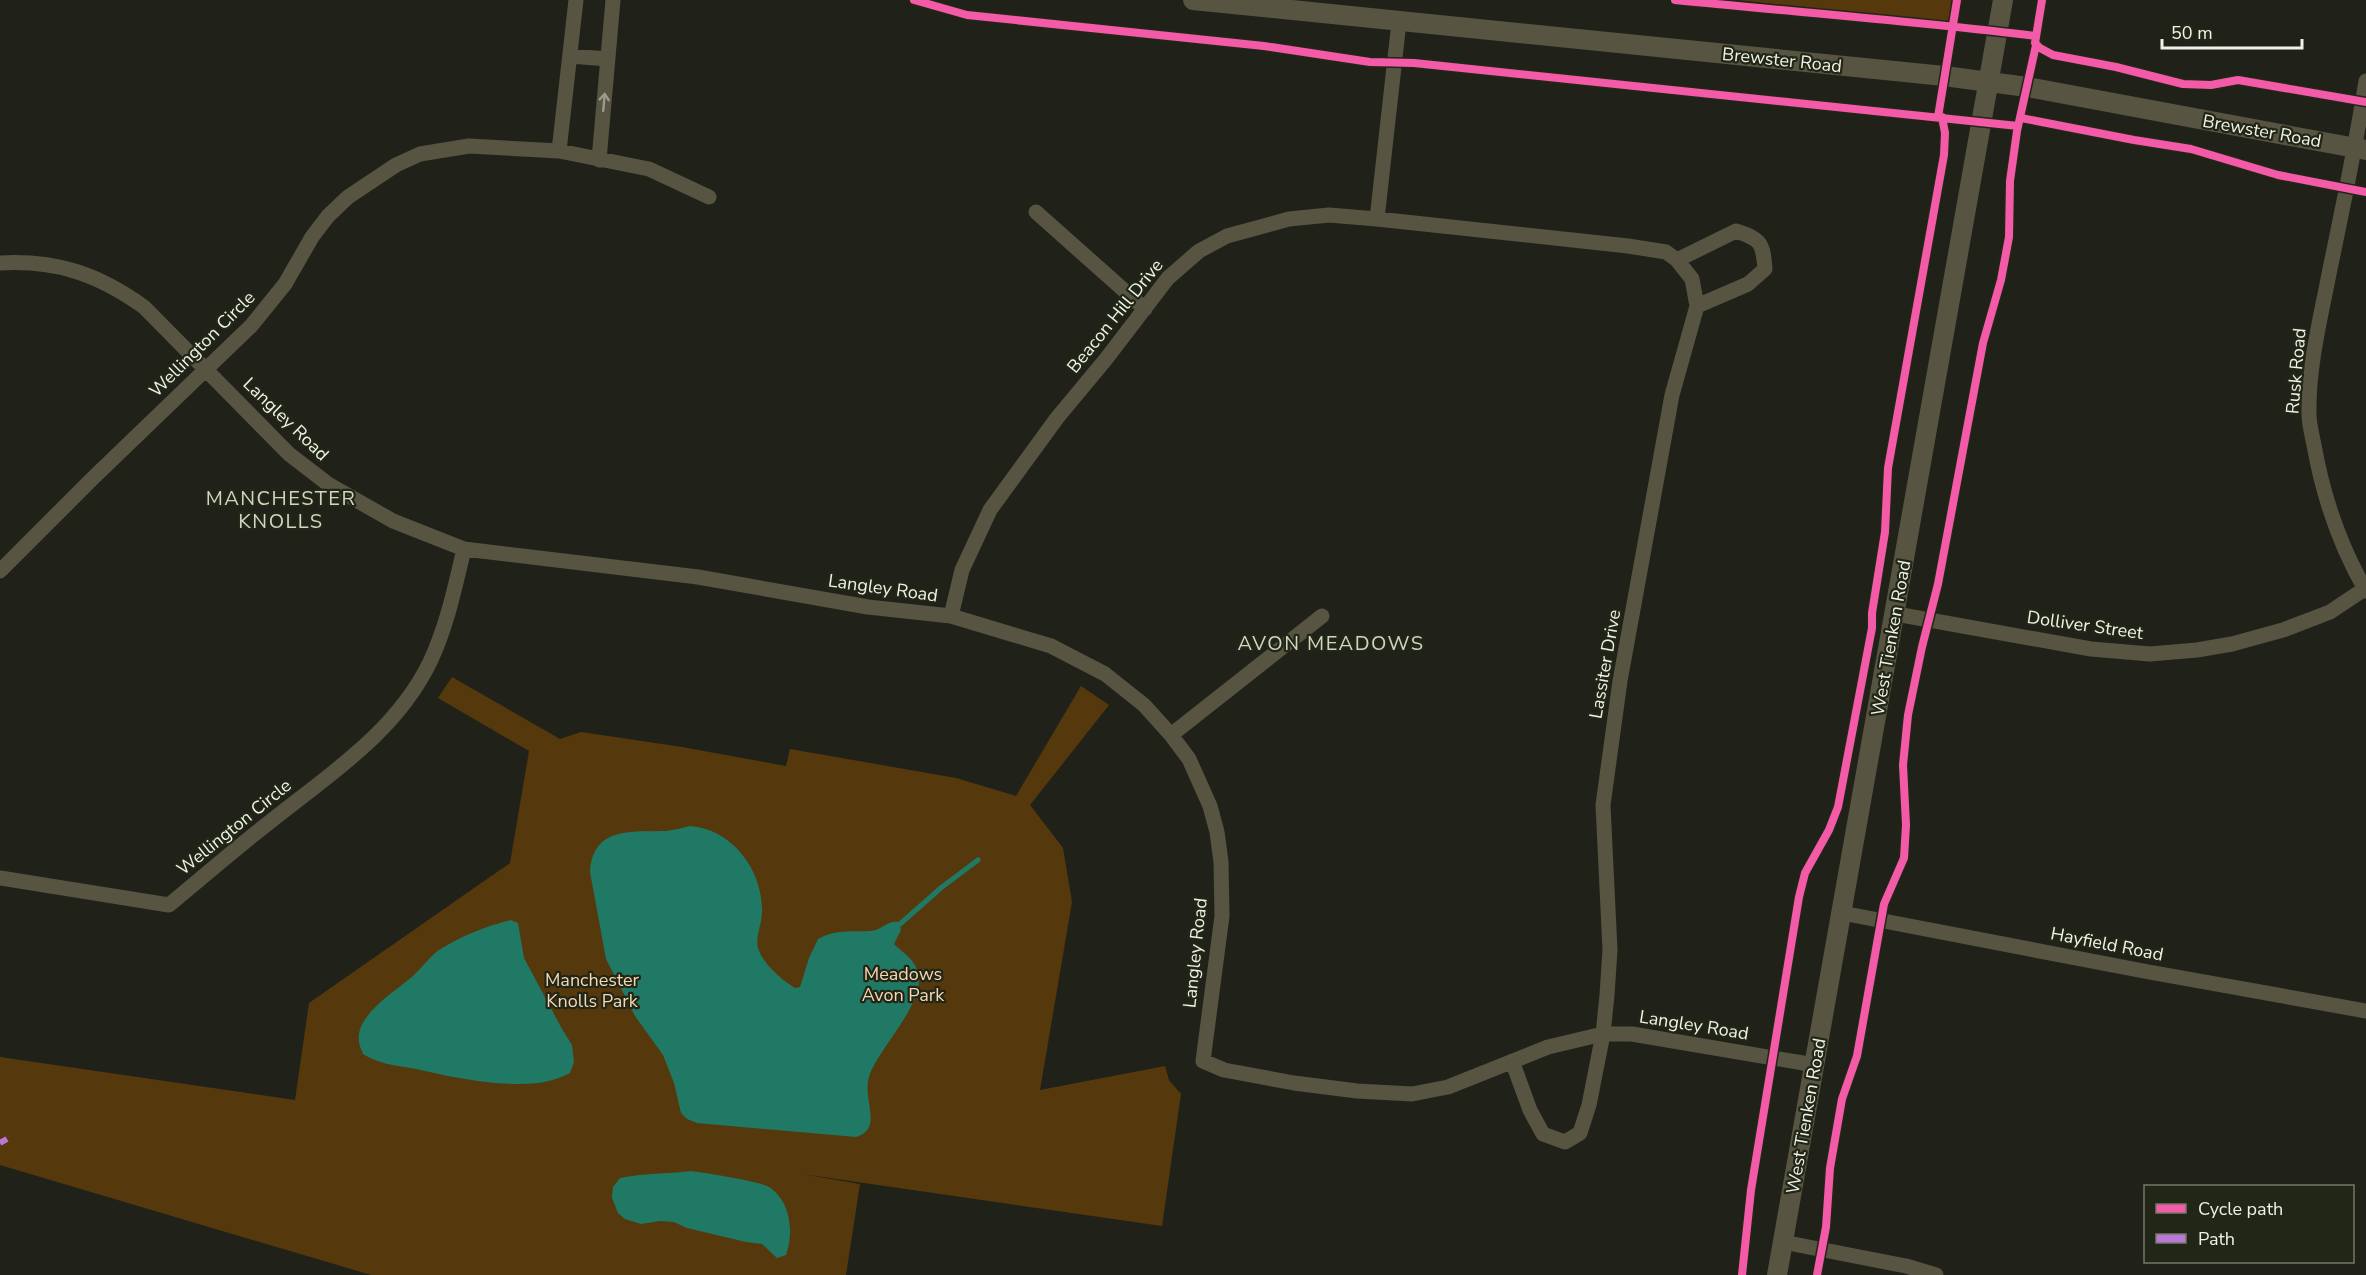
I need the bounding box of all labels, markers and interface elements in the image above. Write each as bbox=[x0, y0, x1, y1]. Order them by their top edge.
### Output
scale bar bbox=[2162, 12, 2302, 50]
text: 50 m bbox=[2171, 21, 2213, 45]
street label: Brewster Road bbox=[1721, 42, 1843, 78]
one-way arrow bbox=[599, 92, 610, 112]
street label: Brewster Road bbox=[2201, 109, 2323, 153]
street label: Beacon Hill Drive bbox=[1062, 254, 1168, 378]
street label: Wellington Circle bbox=[144, 286, 260, 402]
street label: Rusk Road bbox=[2280, 327, 2312, 415]
street label: Langley Road bbox=[238, 372, 334, 466]
district label: MANCHESTER KNOLLS bbox=[206, 485, 356, 535]
street label: West Tienken Road bbox=[1865, 558, 1917, 718]
street label: Langley Road bbox=[827, 568, 939, 608]
street label: Dolliver Street bbox=[2025, 605, 2145, 645]
street label: Lassiter Drive bbox=[1584, 608, 1626, 720]
district label: AVON MEADOWS bbox=[1237, 630, 1425, 657]
street label: Wellington Circle bbox=[172, 773, 296, 881]
street label: Langley Road bbox=[1177, 897, 1213, 1009]
street label: Hayfield Road bbox=[2049, 921, 2165, 967]
park label: Meadows Avon Park bbox=[862, 962, 945, 1007]
park label: Manchester Knolls Park bbox=[545, 968, 640, 1013]
street label: Langley Road bbox=[1638, 1005, 1750, 1045]
street label: West Tienken Road bbox=[1780, 1036, 1832, 1196]
legend bbox=[2144, 1185, 2354, 1263]
text: Cycle path bbox=[2198, 1197, 2283, 1221]
text: Path bbox=[2198, 1227, 2235, 1251]

